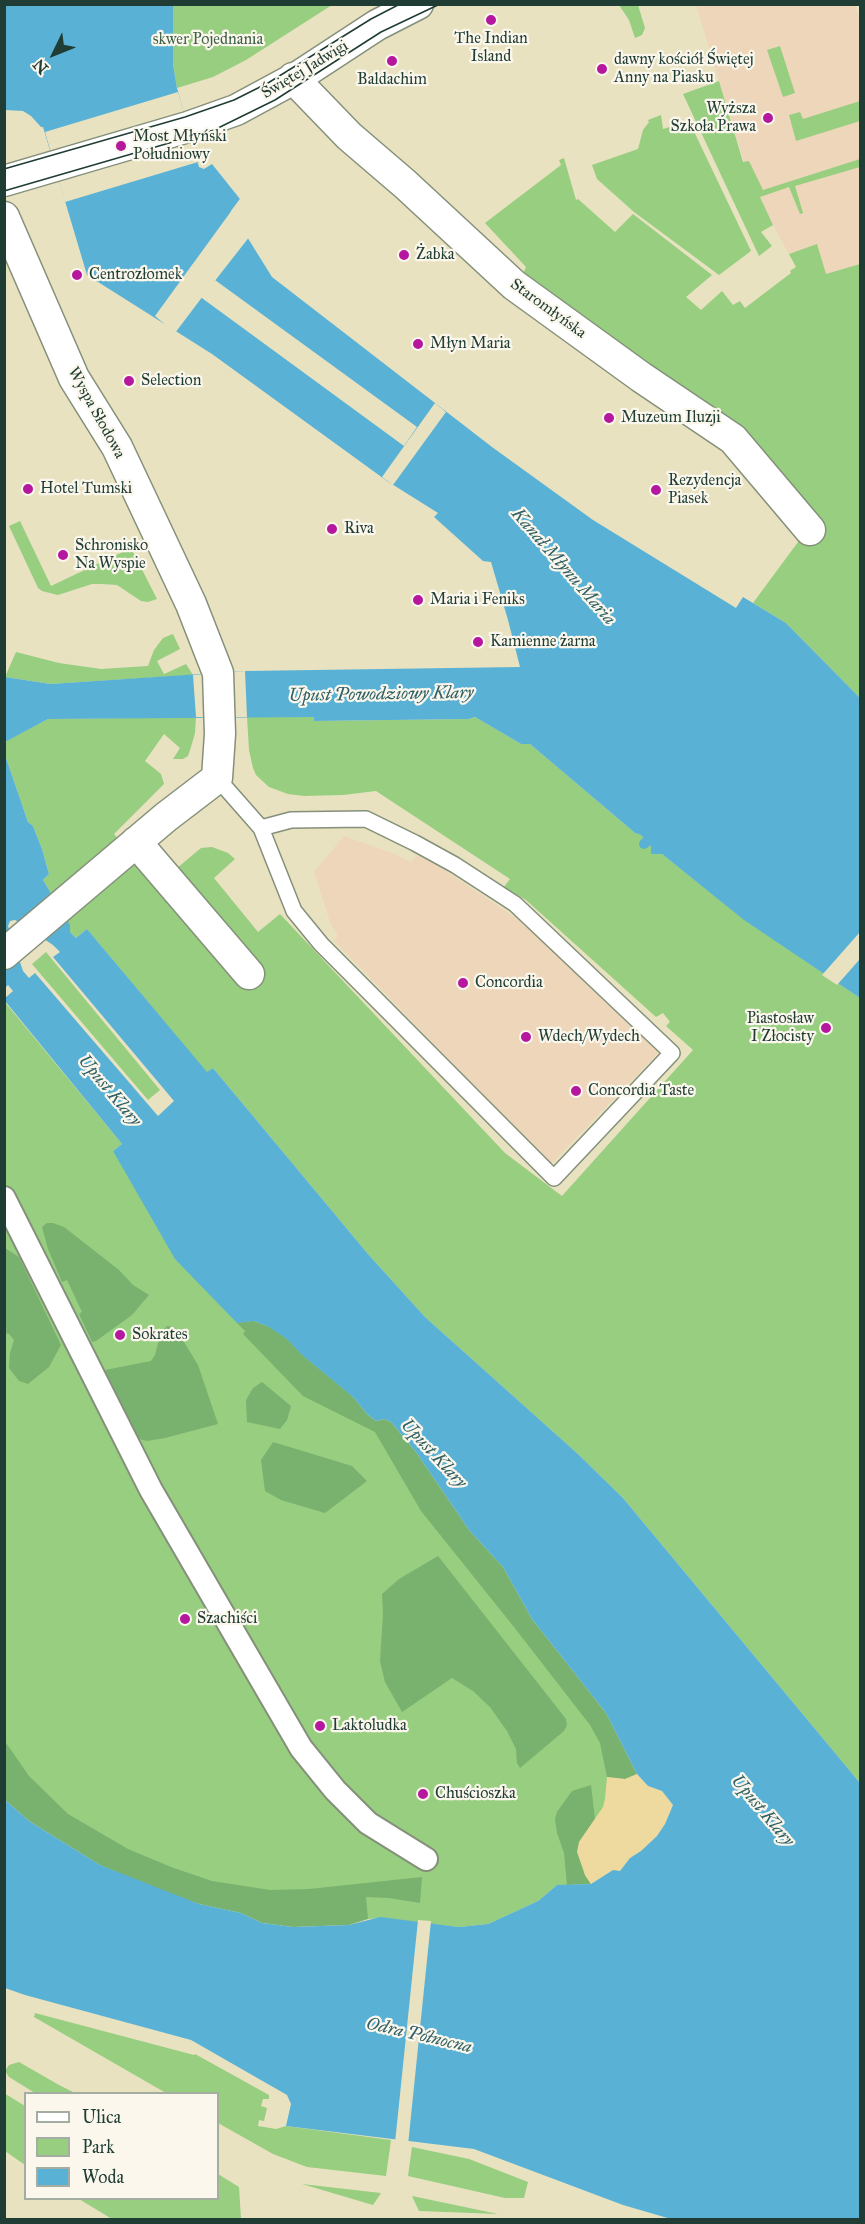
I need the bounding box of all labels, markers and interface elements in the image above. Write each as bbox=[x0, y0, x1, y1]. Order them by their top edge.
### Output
marker: The Indian Island bbox=[484, 13, 498, 27]
north arrow bbox=[24, 24, 84, 84]
place label: The Indian Island bbox=[454, 29, 528, 67]
park label: skwer Pojednania bbox=[153, 30, 263, 50]
street label: Świętej Jadwigi bbox=[258, 37, 352, 103]
place label: dawny kościół Świętej Anny na Piasku bbox=[614, 50, 754, 88]
marker: Baldachim bbox=[385, 54, 399, 68]
text: N bbox=[29, 55, 52, 78]
marker: dawny kościół Świętej Anny na Piasku bbox=[595, 62, 609, 76]
place label: Baldachim bbox=[357, 70, 427, 90]
place label: Wyższa Szkoła Prawa bbox=[671, 99, 756, 137]
marker: Wyższa Szkoła Prawa bbox=[761, 111, 775, 125]
place label: Most Młyński Południowy bbox=[133, 127, 227, 165]
marker: Most Młyński Południowy bbox=[114, 139, 128, 153]
place label: Żabka bbox=[416, 245, 455, 265]
marker: Żabka bbox=[397, 248, 411, 262]
place label: Centrozłomek bbox=[89, 265, 182, 285]
marker: Centrozłomek bbox=[70, 268, 84, 282]
street label: Staromłyńska bbox=[506, 275, 590, 343]
place label: Młyn Maria bbox=[430, 334, 511, 354]
marker: Młyn Maria bbox=[411, 337, 425, 351]
street label: Wyspa Słodowa bbox=[63, 364, 129, 462]
place label: Selection bbox=[141, 371, 201, 391]
marker: Selection bbox=[122, 374, 136, 388]
place label: Muzeum Iluzji bbox=[621, 408, 721, 428]
marker: Muzeum Iluzji bbox=[602, 411, 616, 425]
place label: Rezydencja Piasek bbox=[668, 471, 741, 509]
place label: Hotel Tumski bbox=[40, 479, 132, 499]
marker: Hotel Tumski bbox=[21, 482, 35, 496]
marker: Rezydencja Piasek bbox=[649, 483, 663, 497]
water label: Kanał Młynu Maria bbox=[506, 504, 620, 630]
place label: Riva bbox=[344, 519, 374, 539]
marker: Riva bbox=[325, 522, 339, 536]
place label: Schronisko Na Wyspie bbox=[75, 536, 148, 574]
marker: Schronisko Na Wyspie bbox=[56, 548, 70, 562]
place label: Maria i Feniks bbox=[430, 590, 525, 610]
marker: Maria i Feniks bbox=[411, 593, 425, 607]
place label: Kamienne żarna bbox=[490, 632, 596, 652]
marker: Kamienne żarna bbox=[471, 635, 485, 649]
water label: Upust Powodziowy Klary bbox=[288, 683, 474, 707]
place label: Concordia bbox=[475, 973, 543, 993]
marker: Concordia bbox=[456, 976, 470, 990]
place label: Piastosław I Złocisty bbox=[747, 1009, 814, 1047]
marker: Piastosław I Złocisty bbox=[819, 1021, 833, 1035]
place label: Wdech/Wydech bbox=[538, 1027, 640, 1047]
marker: Wdech/Wydech bbox=[519, 1030, 533, 1044]
water label: Upust Klary bbox=[73, 1051, 145, 1131]
place label: Concordia Taste bbox=[588, 1081, 694, 1101]
marker: Concordia Taste bbox=[569, 1084, 583, 1098]
place label: Sokrates bbox=[132, 1325, 188, 1345]
marker: Sokrates bbox=[113, 1328, 127, 1342]
water label: Upust Klary bbox=[395, 1415, 471, 1493]
place label: Szachiści bbox=[197, 1609, 257, 1629]
marker: Szachiści bbox=[178, 1612, 192, 1626]
place label: Laktoludka bbox=[332, 1716, 407, 1736]
marker: Laktoludka bbox=[313, 1719, 327, 1733]
water label: Upust Klary bbox=[726, 1771, 798, 1851]
place label: Chuścioszka bbox=[435, 1784, 516, 1804]
marker: Chuścioszka bbox=[416, 1787, 430, 1801]
water label: Odra Północna bbox=[364, 2013, 474, 2059]
legend bbox=[24, 2092, 219, 2200]
text: Ulica bbox=[82, 2106, 121, 2128]
text: Park bbox=[82, 2136, 115, 2158]
text: Woda bbox=[82, 2166, 124, 2188]

